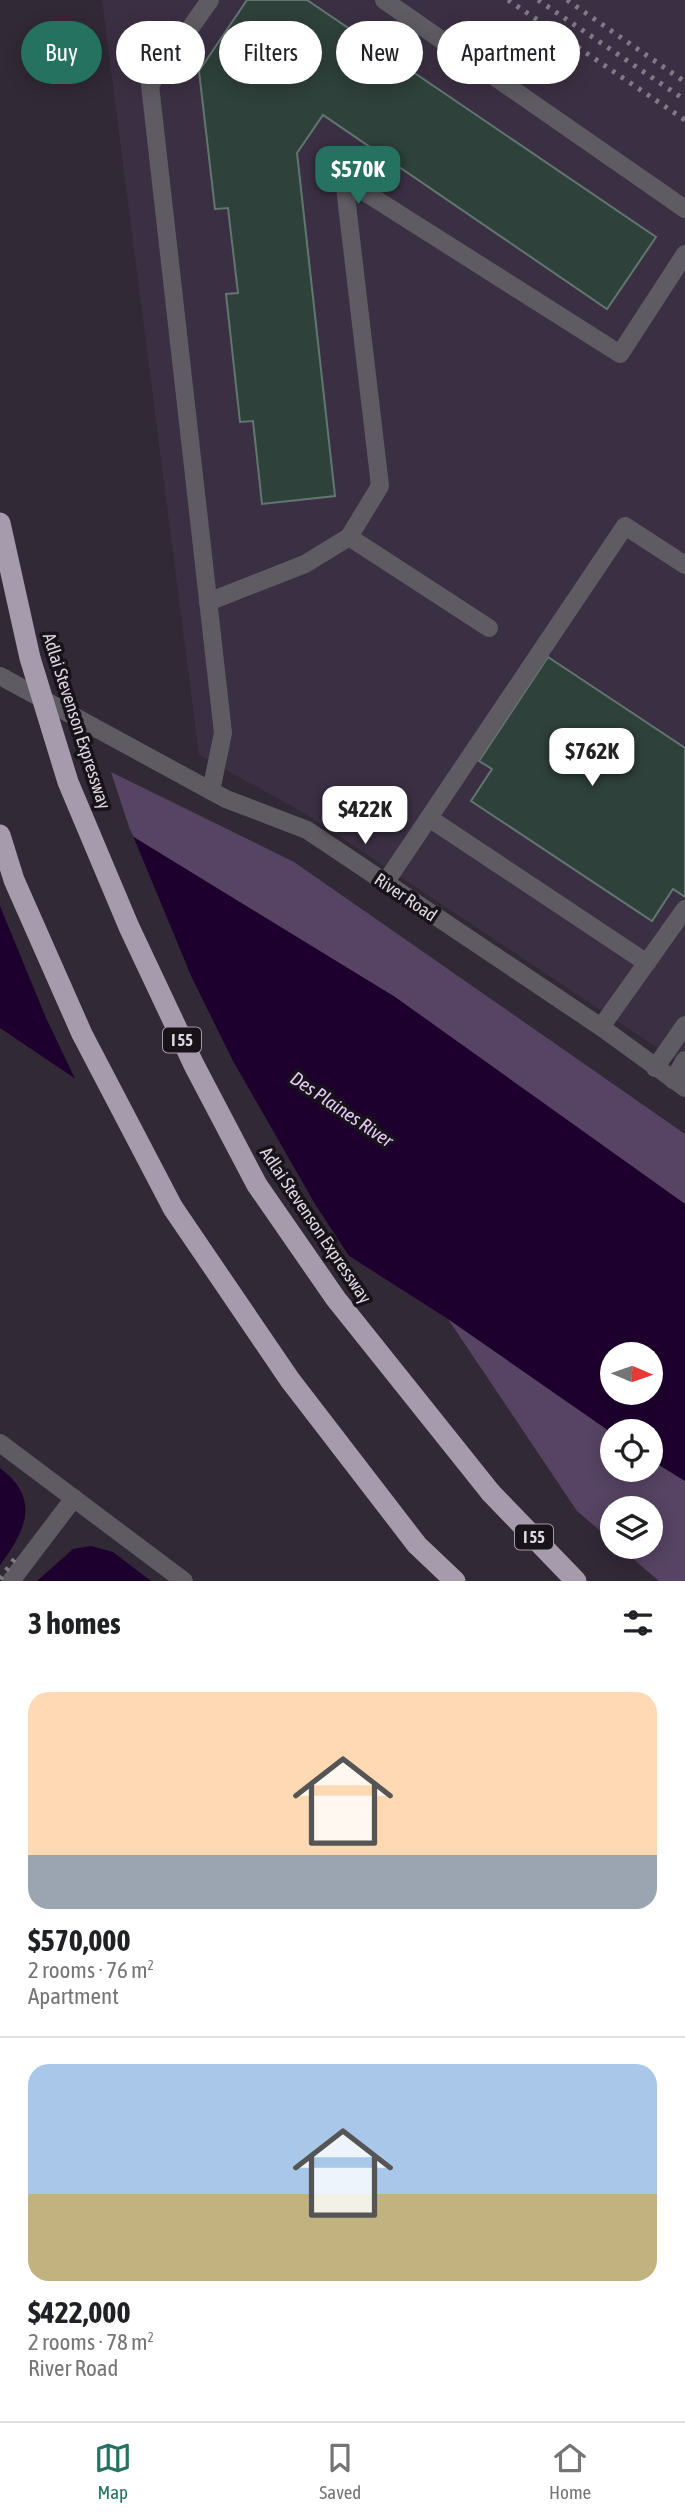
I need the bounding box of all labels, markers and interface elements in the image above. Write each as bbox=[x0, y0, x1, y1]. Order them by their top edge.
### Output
chip: Buy bbox=[21, 21, 102, 84]
chip: Rent bbox=[116, 21, 205, 84]
chip: Filters bbox=[219, 21, 322, 84]
chip: New bbox=[336, 21, 423, 84]
chip: Apartment bbox=[437, 21, 580, 84]
pin: $570K bbox=[309, 146, 407, 206]
text: $570K bbox=[331, 156, 385, 182]
street label: Adlai Stevenson Expressway bbox=[39, 630, 115, 812]
pin: $762K bbox=[543, 728, 641, 788]
text: $762K bbox=[565, 738, 619, 764]
pin: $422K bbox=[316, 786, 414, 846]
text: $422K bbox=[338, 796, 392, 822]
street label: River Road bbox=[371, 869, 441, 925]
road number: I 55 bbox=[163, 1028, 201, 1052]
water label: Des Plaines River bbox=[287, 1067, 399, 1152]
street label: Adlai Stevenson Expressway bbox=[256, 1143, 376, 1307]
north arrow bbox=[600, 1342, 663, 1405]
map controls bbox=[600, 1342, 663, 1559]
button: locate bbox=[600, 1419, 663, 1482]
button: layers bbox=[600, 1496, 663, 1559]
road number: I 55 bbox=[515, 1525, 553, 1550]
icon: filters bbox=[619, 1604, 657, 1642]
text: 3 homes bbox=[28, 1606, 121, 1640]
icon: home bbox=[280, 1738, 406, 1864]
text: $570,000 bbox=[28, 1923, 131, 1957]
text: 2 rooms · 76 m² bbox=[28, 1957, 154, 1983]
text: Apartment bbox=[28, 1983, 119, 2009]
icon: home bbox=[280, 2110, 406, 2236]
text: $422,000 bbox=[28, 2295, 131, 2329]
text: 2 rooms · 78 m² bbox=[28, 2329, 154, 2355]
text: River Road bbox=[28, 2355, 118, 2381]
tab: Map bbox=[94, 2439, 132, 2503]
tab: Saved bbox=[319, 2439, 361, 2503]
tab: Home bbox=[549, 2439, 591, 2503]

